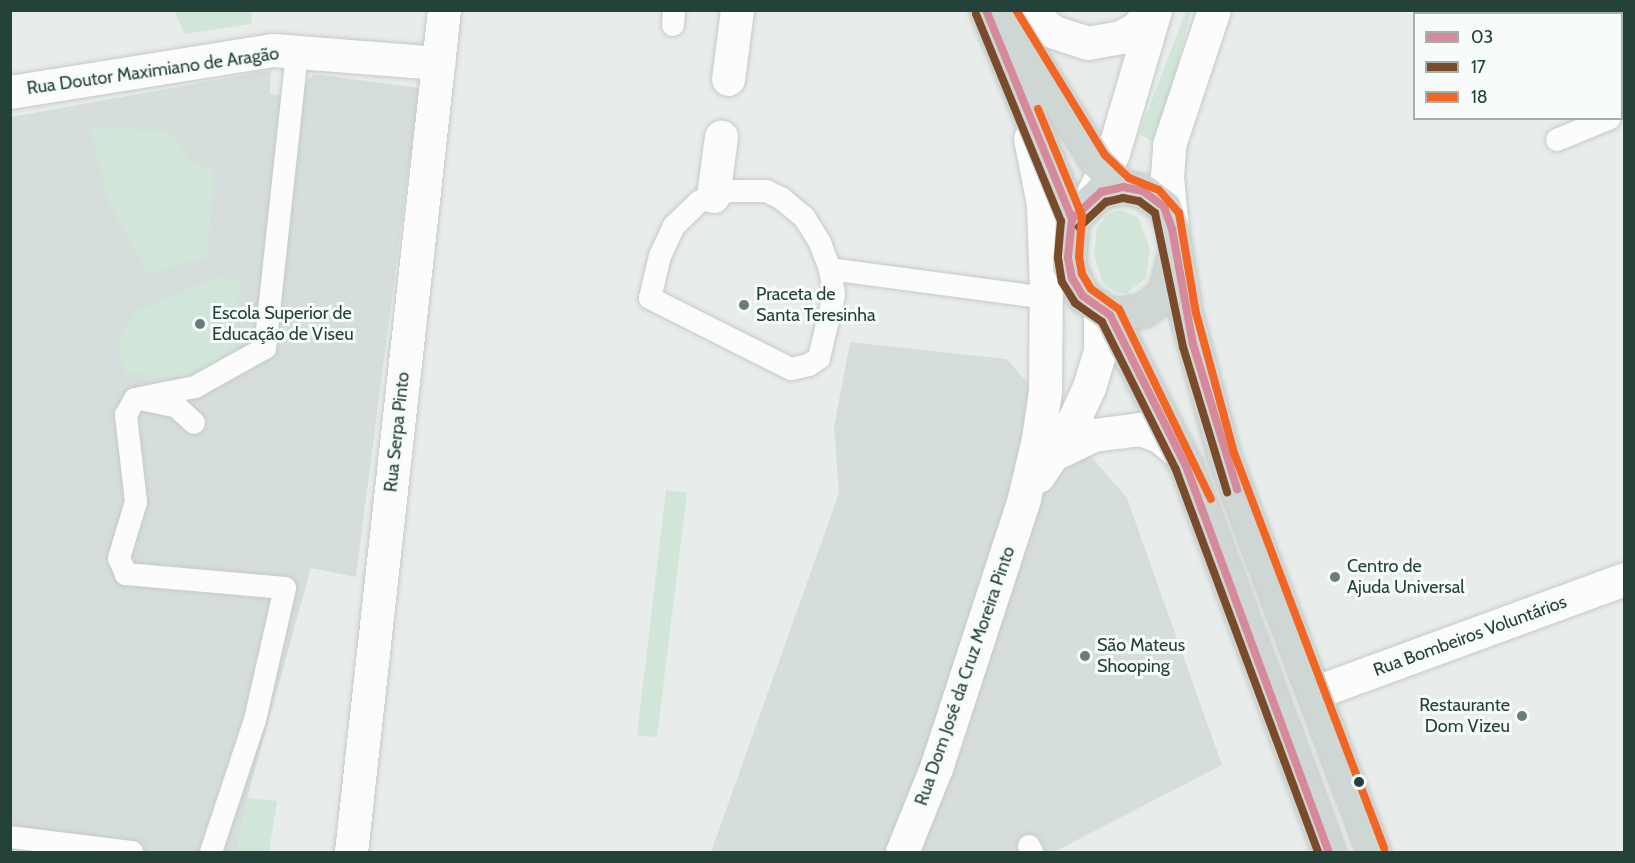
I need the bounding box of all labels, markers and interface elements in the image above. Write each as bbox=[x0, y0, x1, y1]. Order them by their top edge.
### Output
legend bbox=[1413, 12, 1623, 120]
text: 03 bbox=[1471, 26, 1493, 48]
street label: Rua Doutor Maximiano de Aragão bbox=[25, 43, 281, 99]
text: 17 bbox=[1471, 56, 1486, 78]
text: 18 bbox=[1471, 86, 1488, 108]
place label: Praceta de Santa Teresinha bbox=[756, 284, 876, 326]
marker: Praceta de Santa Teresinha bbox=[737, 298, 751, 312]
place label: Escola Superior de Educação de Viseu bbox=[212, 303, 354, 346]
marker: Escola Superior de Educação de Viseu bbox=[193, 317, 207, 331]
street label: Rua Serpa Pinto bbox=[380, 371, 414, 493]
street label: Rua Dom José da Cruz Moreira Pinto bbox=[910, 544, 1020, 808]
place label: Centro de Ajuda Universal bbox=[1347, 556, 1465, 598]
marker: Centro de Ajuda Universal bbox=[1328, 570, 1342, 584]
street label: Rua Bombeiros Voluntários bbox=[1370, 591, 1570, 681]
place label: São Mateus Shooping bbox=[1097, 635, 1185, 678]
marker: São Mateus Shooping bbox=[1078, 649, 1092, 663]
place label: Restaurante Dom Vizeu bbox=[1419, 695, 1510, 738]
marker: Restaurante Dom Vizeu bbox=[1515, 709, 1529, 723]
unlabelled marker bbox=[1353, 776, 1365, 788]

